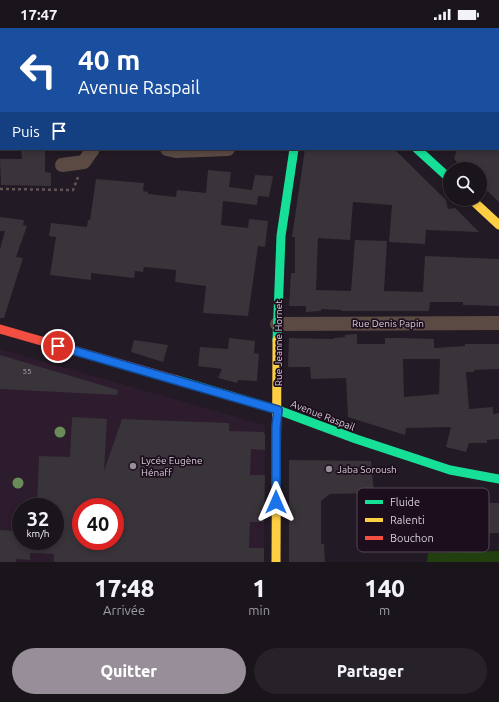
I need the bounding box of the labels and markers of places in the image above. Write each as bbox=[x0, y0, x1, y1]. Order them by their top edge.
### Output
pin bbox=[41, 329, 75, 363]
place label: Lycée Eugène Hénaff bbox=[141, 455, 202, 478]
marker: Lycée Eugène Hénaff bbox=[128, 461, 138, 471]
marker: Jaba Soroush bbox=[324, 464, 334, 474]
place label: Jaba Soroush bbox=[337, 464, 397, 475]

